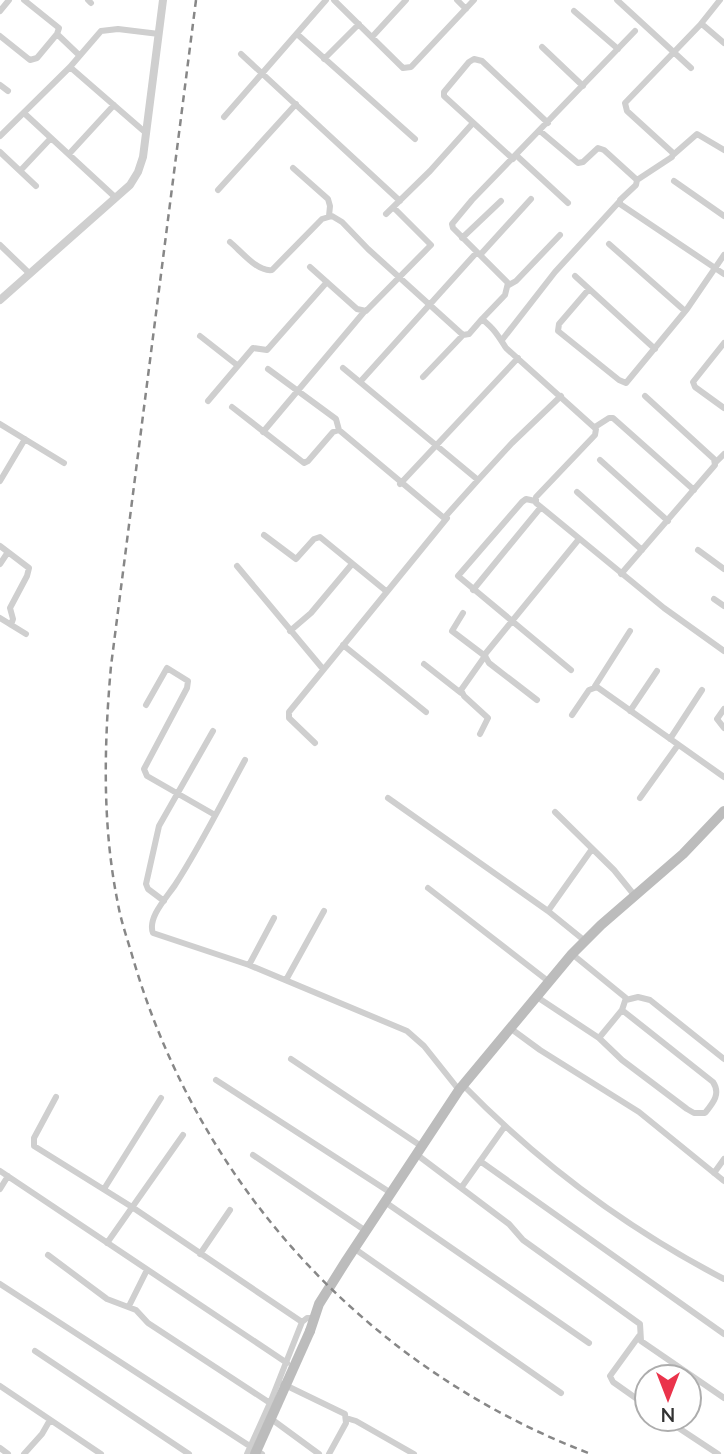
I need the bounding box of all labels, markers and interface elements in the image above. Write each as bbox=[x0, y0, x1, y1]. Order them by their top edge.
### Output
north arrow bbox=[633, 1363, 703, 1433]
text: N bbox=[661, 1404, 675, 1427]

